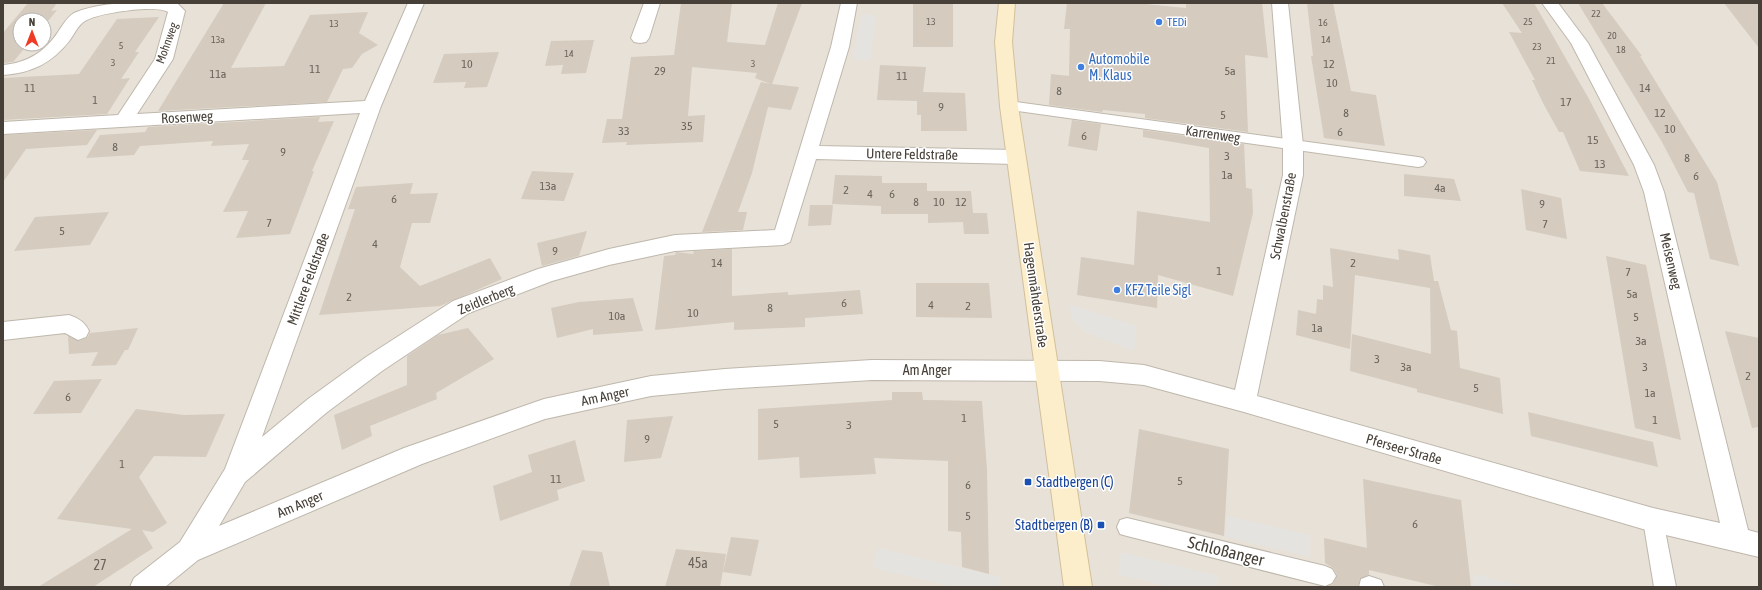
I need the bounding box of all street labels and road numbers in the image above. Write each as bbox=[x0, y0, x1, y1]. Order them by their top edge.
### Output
street label: Mohnweg bbox=[153, 20, 181, 66]
street label: Rosenweg bbox=[160, 108, 214, 126]
street label: Karrenweg bbox=[1185, 122, 1241, 146]
street label: Untere Feldstraße bbox=[866, 145, 958, 163]
street label: Schwalbenstraße bbox=[1267, 171, 1299, 261]
street label: Mittlere Feldstraße bbox=[284, 231, 332, 327]
street label: Meisenweg bbox=[1657, 231, 1685, 291]
street label: Hagenmähderstraße bbox=[1021, 241, 1051, 349]
street label: Zeidlerberg bbox=[456, 280, 516, 318]
street label: Am Anger bbox=[903, 362, 952, 378]
street label: Am Anger bbox=[580, 383, 631, 409]
street label: Pferseer Straße bbox=[1364, 431, 1444, 467]
street label: Am Anger bbox=[274, 487, 326, 521]
street label: Schloßanger bbox=[1186, 532, 1267, 570]

